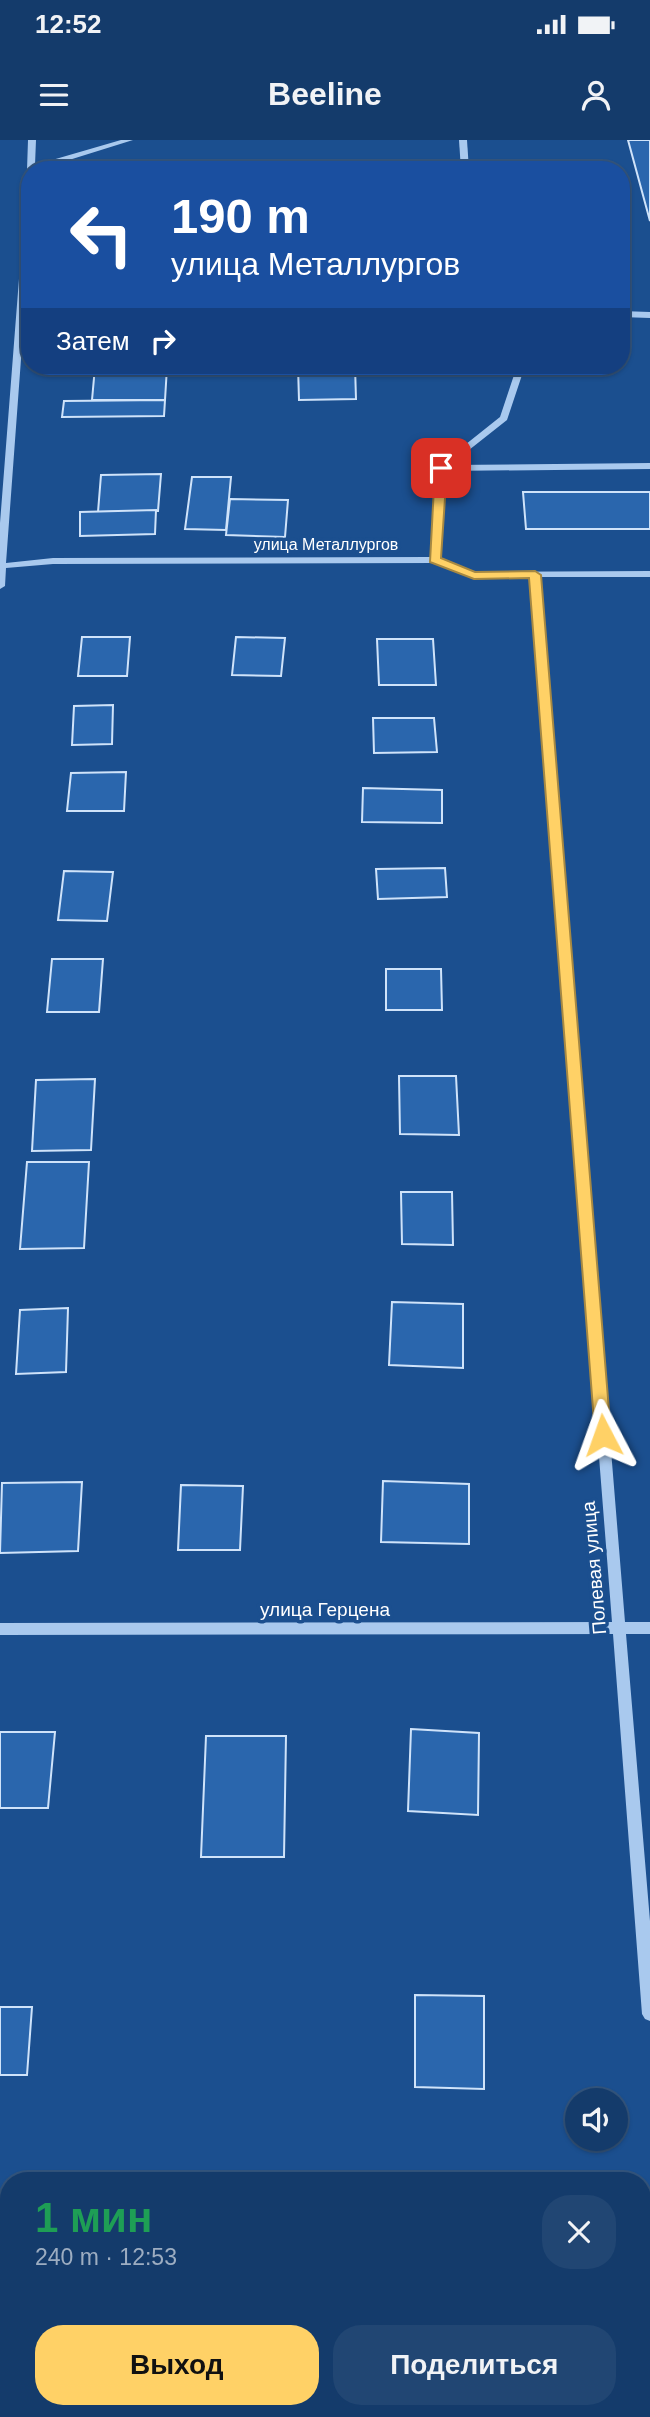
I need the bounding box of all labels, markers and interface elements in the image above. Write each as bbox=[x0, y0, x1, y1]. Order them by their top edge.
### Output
text: 12:52 bbox=[35, 9, 102, 39]
icon: menu bbox=[35, 76, 73, 114]
text: Beeline bbox=[268, 76, 382, 112]
icon: person bbox=[577, 76, 615, 114]
icon: left bbox=[56, 189, 147, 280]
text: 190 m bbox=[171, 189, 310, 243]
text: улица Металлургов bbox=[171, 246, 460, 282]
icon: right bbox=[144, 322, 182, 360]
text: Затем bbox=[56, 326, 130, 356]
pin bbox=[411, 438, 471, 498]
icon: arrive bbox=[422, 449, 460, 487]
street label: улица Металлургов bbox=[254, 536, 398, 553]
position arrow bbox=[566, 1398, 640, 1472]
street label: Полевая улица bbox=[578, 1500, 610, 1636]
street label: улица Герцена bbox=[260, 1599, 390, 1620]
map controls bbox=[565, 2088, 628, 2151]
button: sound bbox=[565, 2088, 628, 2151]
text: 1 мин bbox=[35, 2194, 152, 2241]
button: close bbox=[542, 2195, 616, 2269]
text: 240 m · 12:53 bbox=[35, 2244, 177, 2270]
button: Выход bbox=[35, 2325, 319, 2405]
button: Поделиться bbox=[333, 2325, 616, 2405]

